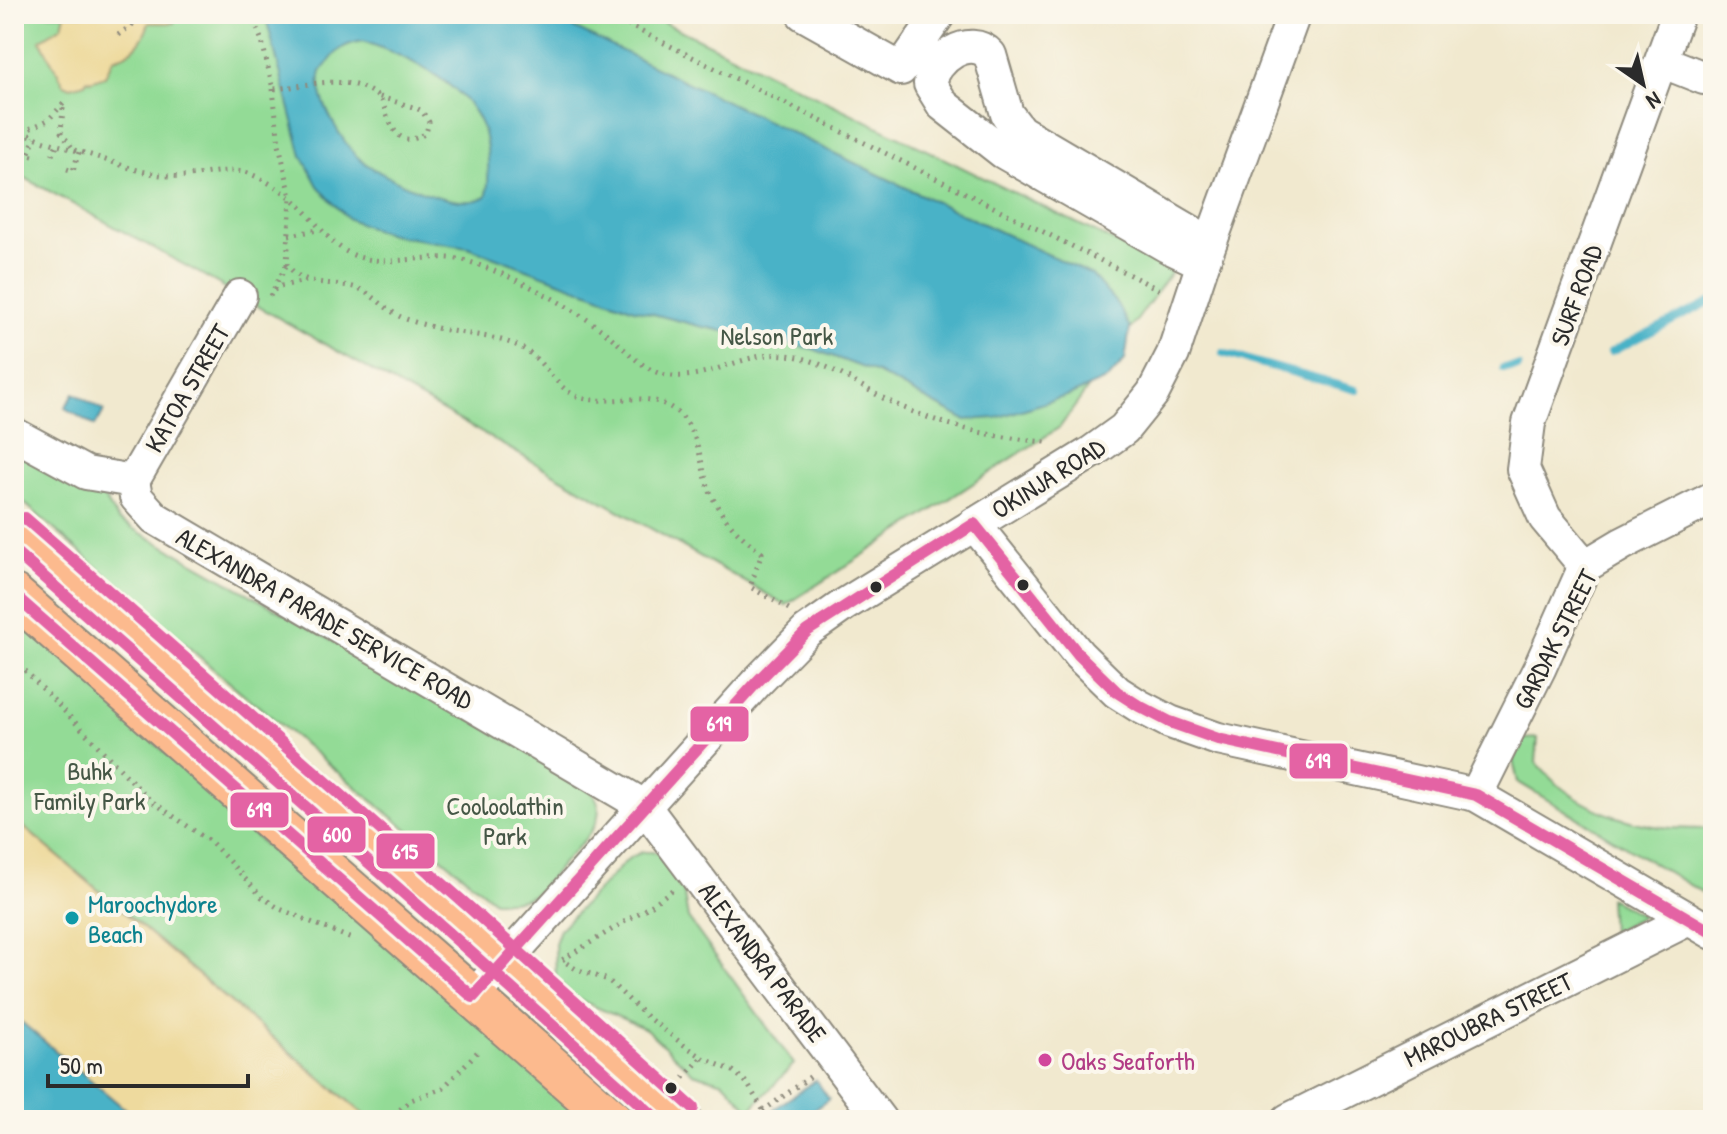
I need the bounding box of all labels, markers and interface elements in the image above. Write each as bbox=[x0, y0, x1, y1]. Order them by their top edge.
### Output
north arrow bbox=[1603, 44, 1683, 124]
text: N bbox=[1641, 85, 1667, 116]
street label: SURF ROAD bbox=[1542, 239, 1611, 350]
street label: KATOA STREET bbox=[136, 317, 238, 459]
park label: Nelson Park bbox=[721, 318, 834, 353]
street label: OKINJA ROAD bbox=[985, 429, 1112, 527]
street label: ALEXANDRA PARADE SERVICE ROAD bbox=[170, 519, 480, 718]
street label: GARDAK STREET bbox=[1505, 562, 1606, 715]
unlabelled marker bbox=[1015, 577, 1031, 593]
unlabelled marker bbox=[868, 579, 884, 595]
line badge: 619 bbox=[689, 705, 750, 743]
text: 619 bbox=[707, 708, 731, 738]
line badge: 619 bbox=[1288, 742, 1349, 780]
text: 619 bbox=[1306, 745, 1330, 775]
park label: Buhk Family Park bbox=[34, 753, 146, 818]
park label: Cooloolathin Park bbox=[446, 788, 564, 853]
line badge: 619 bbox=[229, 791, 290, 829]
text: 619 bbox=[247, 794, 271, 824]
line badge: 600 bbox=[306, 815, 367, 854]
text: 600 bbox=[323, 819, 351, 849]
line badge: 615 bbox=[375, 832, 436, 870]
text: 615 bbox=[392, 836, 419, 866]
street label: ALEXANDRA PARADE bbox=[691, 875, 835, 1050]
place label: Maroochydore Beach bbox=[88, 886, 218, 951]
marker: Maroochydore Beach bbox=[63, 909, 81, 927]
street label: MAROUBRA STREET bbox=[1398, 963, 1579, 1075]
scale bar bbox=[48, 1038, 248, 1088]
place label: Oaks Seaforth bbox=[1061, 1043, 1195, 1078]
text: 50 m bbox=[60, 1049, 103, 1081]
marker: Oaks Seaforth bbox=[1036, 1051, 1054, 1069]
unlabelled marker bbox=[663, 1080, 679, 1096]

